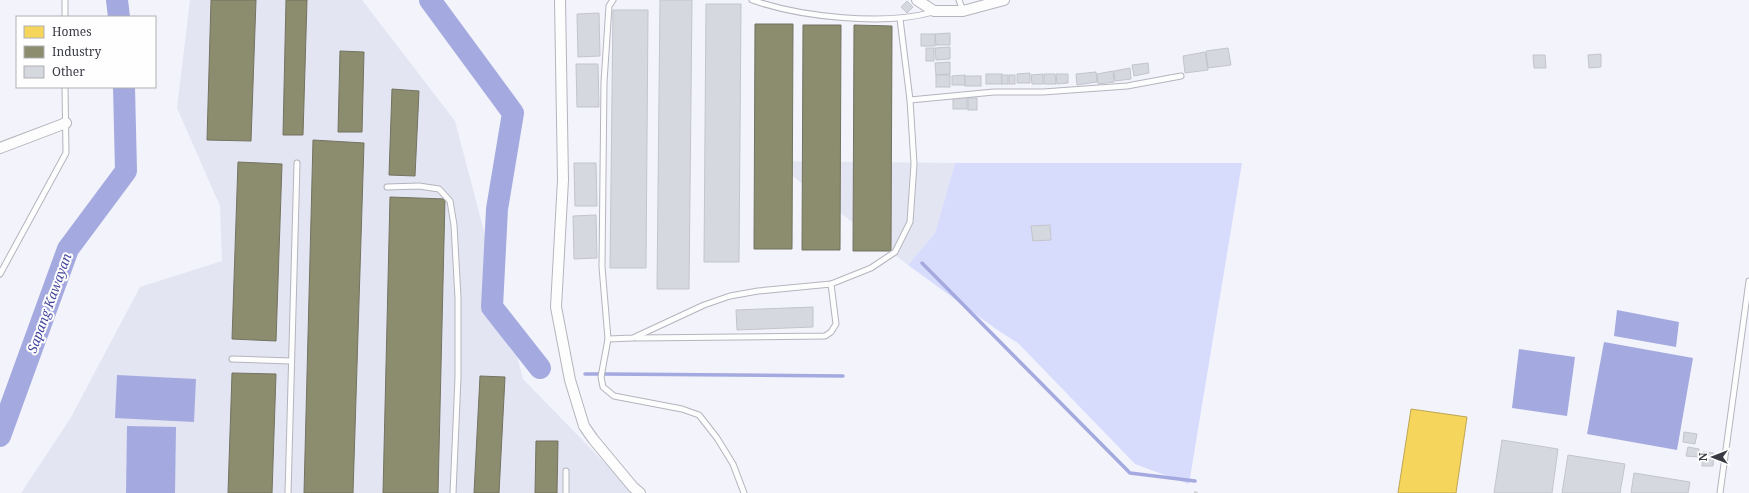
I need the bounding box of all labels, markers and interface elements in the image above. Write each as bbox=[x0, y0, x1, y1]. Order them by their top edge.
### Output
legend bbox=[16, 16, 156, 88]
text: Homes bbox=[52, 23, 92, 40]
text: Industry bbox=[52, 43, 101, 60]
text: Other bbox=[52, 63, 85, 80]
water label: Sapang Kawayan bbox=[23, 251, 75, 355]
north arrow bbox=[1693, 437, 1733, 477]
text: N bbox=[1695, 452, 1710, 461]

